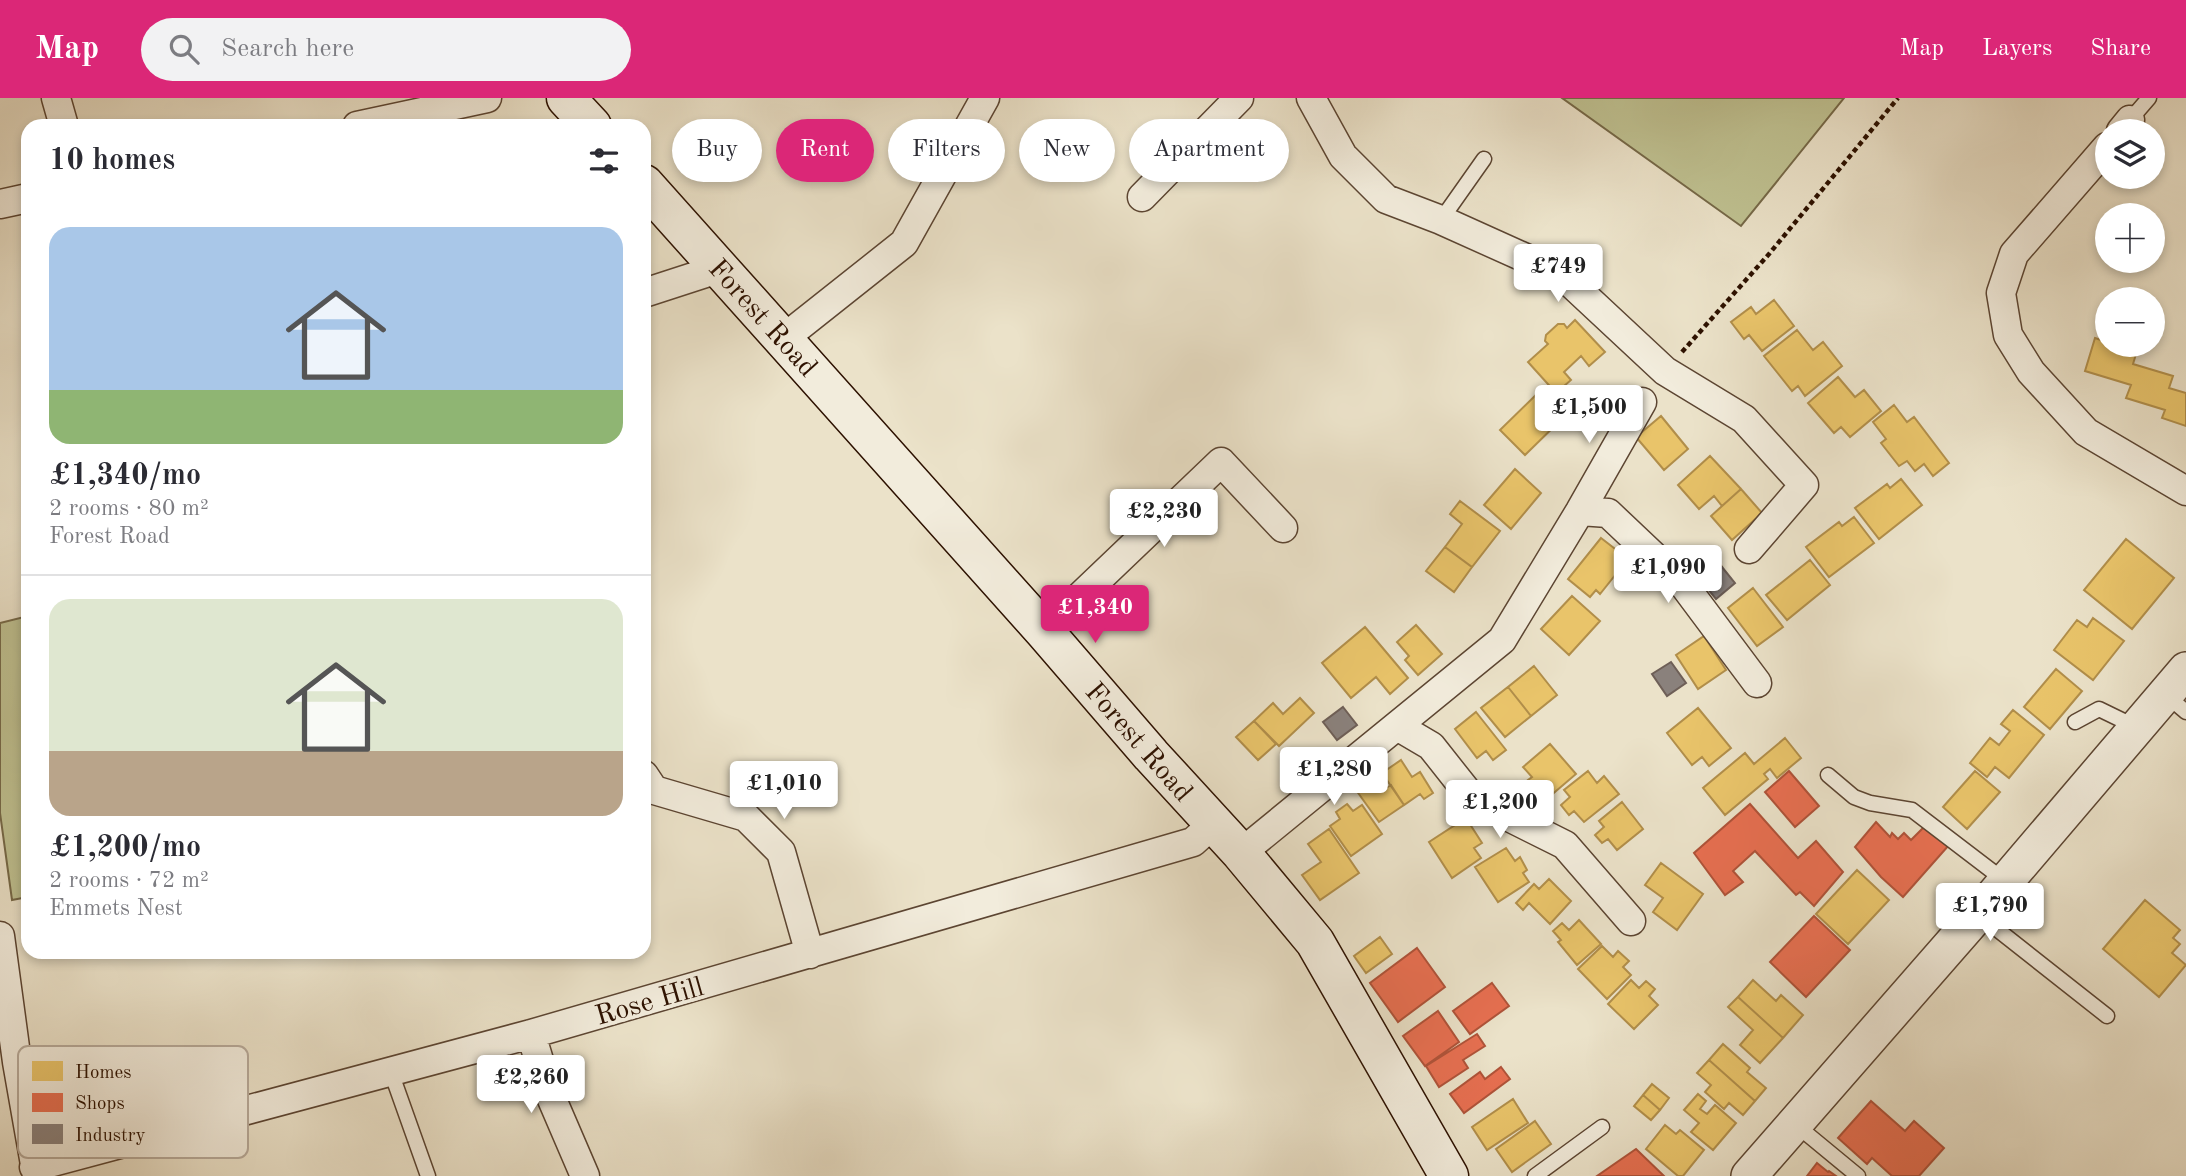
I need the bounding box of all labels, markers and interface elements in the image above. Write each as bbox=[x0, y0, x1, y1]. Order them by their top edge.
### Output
search box bbox=[141, 18, 631, 81]
icon: search bbox=[165, 30, 203, 68]
text: Map bbox=[35, 33, 99, 66]
text: Search here bbox=[221, 36, 354, 62]
text: Map bbox=[1900, 37, 1944, 61]
text: Layers bbox=[1982, 37, 2052, 61]
text: Share bbox=[2090, 37, 2151, 61]
chip: Buy bbox=[672, 119, 762, 182]
chip: Rent bbox=[776, 119, 874, 182]
chip: Filters bbox=[888, 119, 1005, 182]
chip: New bbox=[1019, 119, 1115, 182]
chip: Apartment bbox=[1129, 119, 1289, 182]
map controls bbox=[2095, 119, 2165, 357]
button: layers bbox=[2095, 119, 2165, 189]
icon: filters bbox=[585, 142, 623, 180]
text: 10 homes bbox=[49, 146, 175, 176]
button: + bbox=[2095, 203, 2165, 273]
pin: £749 bbox=[1517, 244, 1599, 304]
street label: Forest Road bbox=[702, 255, 821, 383]
text: £749 bbox=[1530, 255, 1586, 278]
icon: home bbox=[273, 272, 399, 398]
button: − bbox=[2095, 287, 2165, 357]
pin: £1,500 bbox=[1532, 386, 1646, 445]
text: £1,500 bbox=[1551, 396, 1627, 419]
text: £1,340/mo bbox=[49, 461, 201, 491]
pin: £2,230 bbox=[1107, 490, 1221, 549]
text: 2 rooms · 80 m² bbox=[49, 497, 209, 520]
text: £2,230 bbox=[1126, 500, 1202, 523]
text: Forest Road bbox=[49, 525, 170, 548]
pin: £1,090 bbox=[1611, 546, 1725, 605]
text: £1,090 bbox=[1630, 556, 1706, 579]
pin: £1,340 bbox=[1038, 586, 1152, 645]
text: £1,340 bbox=[1057, 596, 1133, 619]
icon: home bbox=[273, 644, 399, 770]
street label: Forest Road bbox=[1079, 678, 1197, 808]
pin: £1,280 bbox=[1277, 748, 1391, 807]
text: £1,280 bbox=[1296, 758, 1372, 781]
pin: £1,010 bbox=[727, 762, 841, 821]
text: £1,010 bbox=[746, 772, 822, 795]
pin: £1,200 bbox=[1443, 780, 1557, 840]
text: £1,200 bbox=[1462, 791, 1538, 814]
text: £1,200/mo bbox=[49, 833, 201, 863]
text: 2 rooms · 72 m² bbox=[49, 869, 209, 892]
pin: £1,790 bbox=[1933, 884, 2047, 943]
text: £1,790 bbox=[1952, 894, 2028, 917]
text: Emmets Nest bbox=[49, 897, 183, 920]
street label: Rose Hill bbox=[592, 974, 707, 1032]
legend bbox=[18, 1046, 248, 1158]
pin: £2,260 bbox=[474, 1056, 588, 1115]
text: Homes bbox=[75, 1064, 131, 1083]
text: £2,260 bbox=[493, 1066, 569, 1089]
text: Shops bbox=[75, 1095, 125, 1114]
text: Industry bbox=[75, 1127, 146, 1146]

